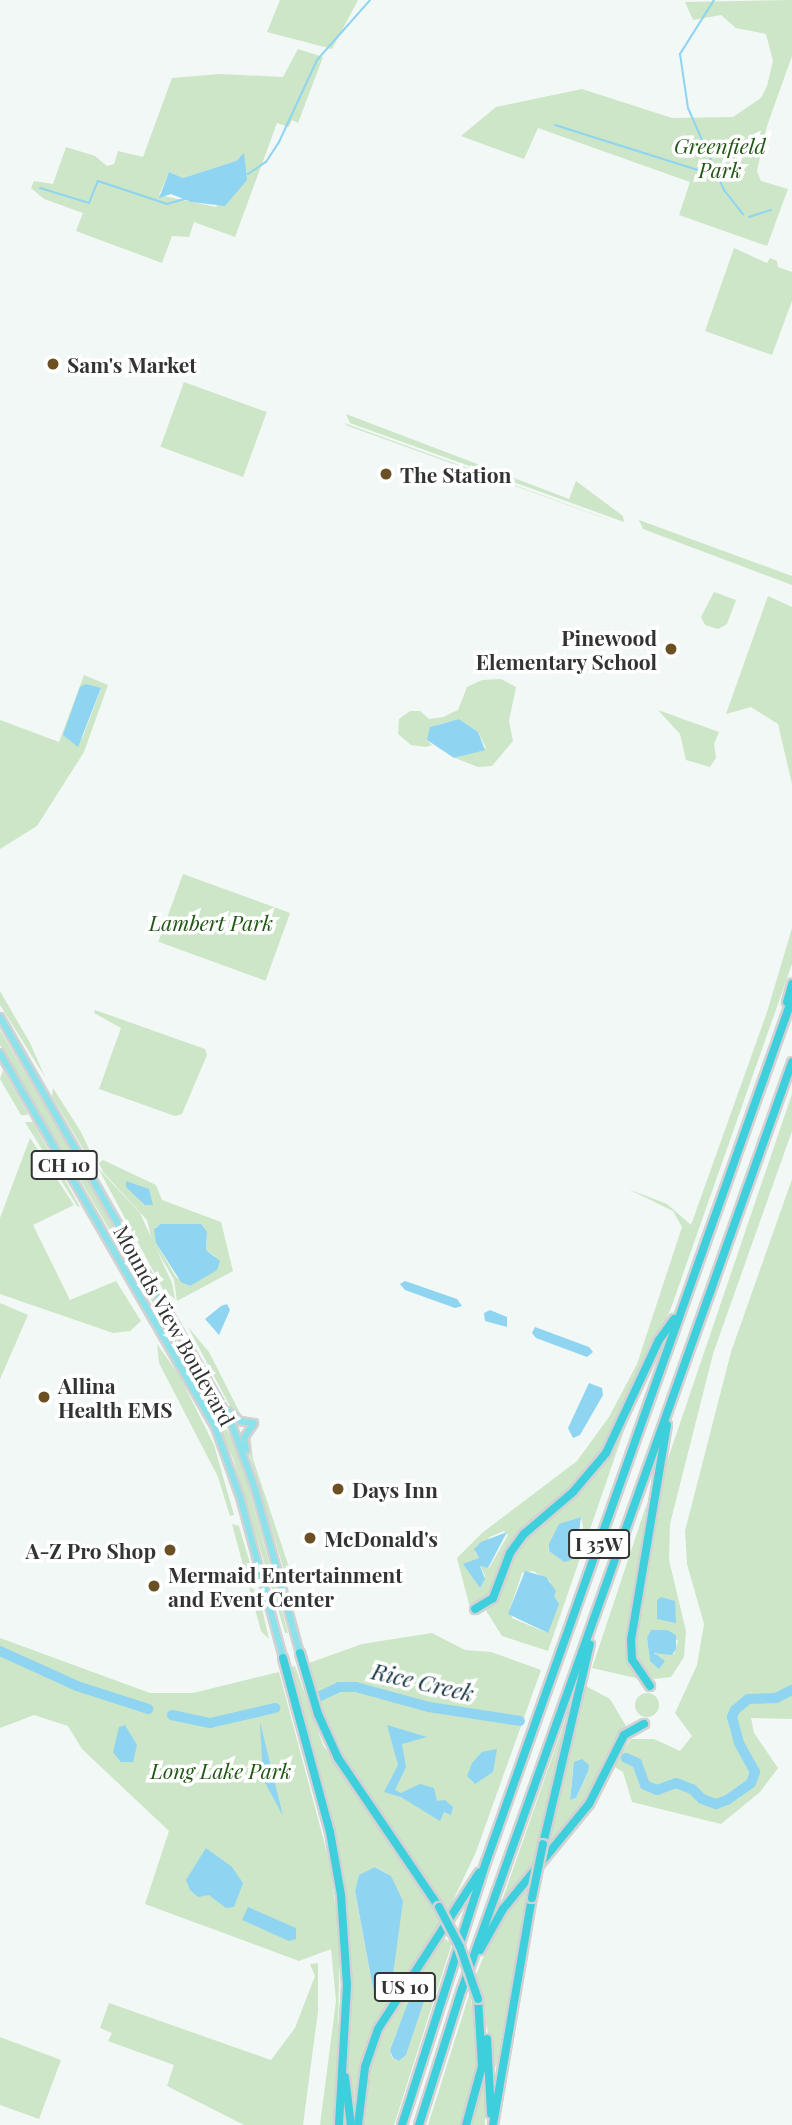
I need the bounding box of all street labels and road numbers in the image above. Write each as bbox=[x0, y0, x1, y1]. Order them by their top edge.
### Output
road number: CH 10 bbox=[29, 1149, 99, 1180]
street label: Mounds View Boulevard bbox=[109, 1220, 241, 1430]
road number: I 35W bbox=[568, 1528, 630, 1560]
road number: US 10 bbox=[374, 1971, 436, 2002]

